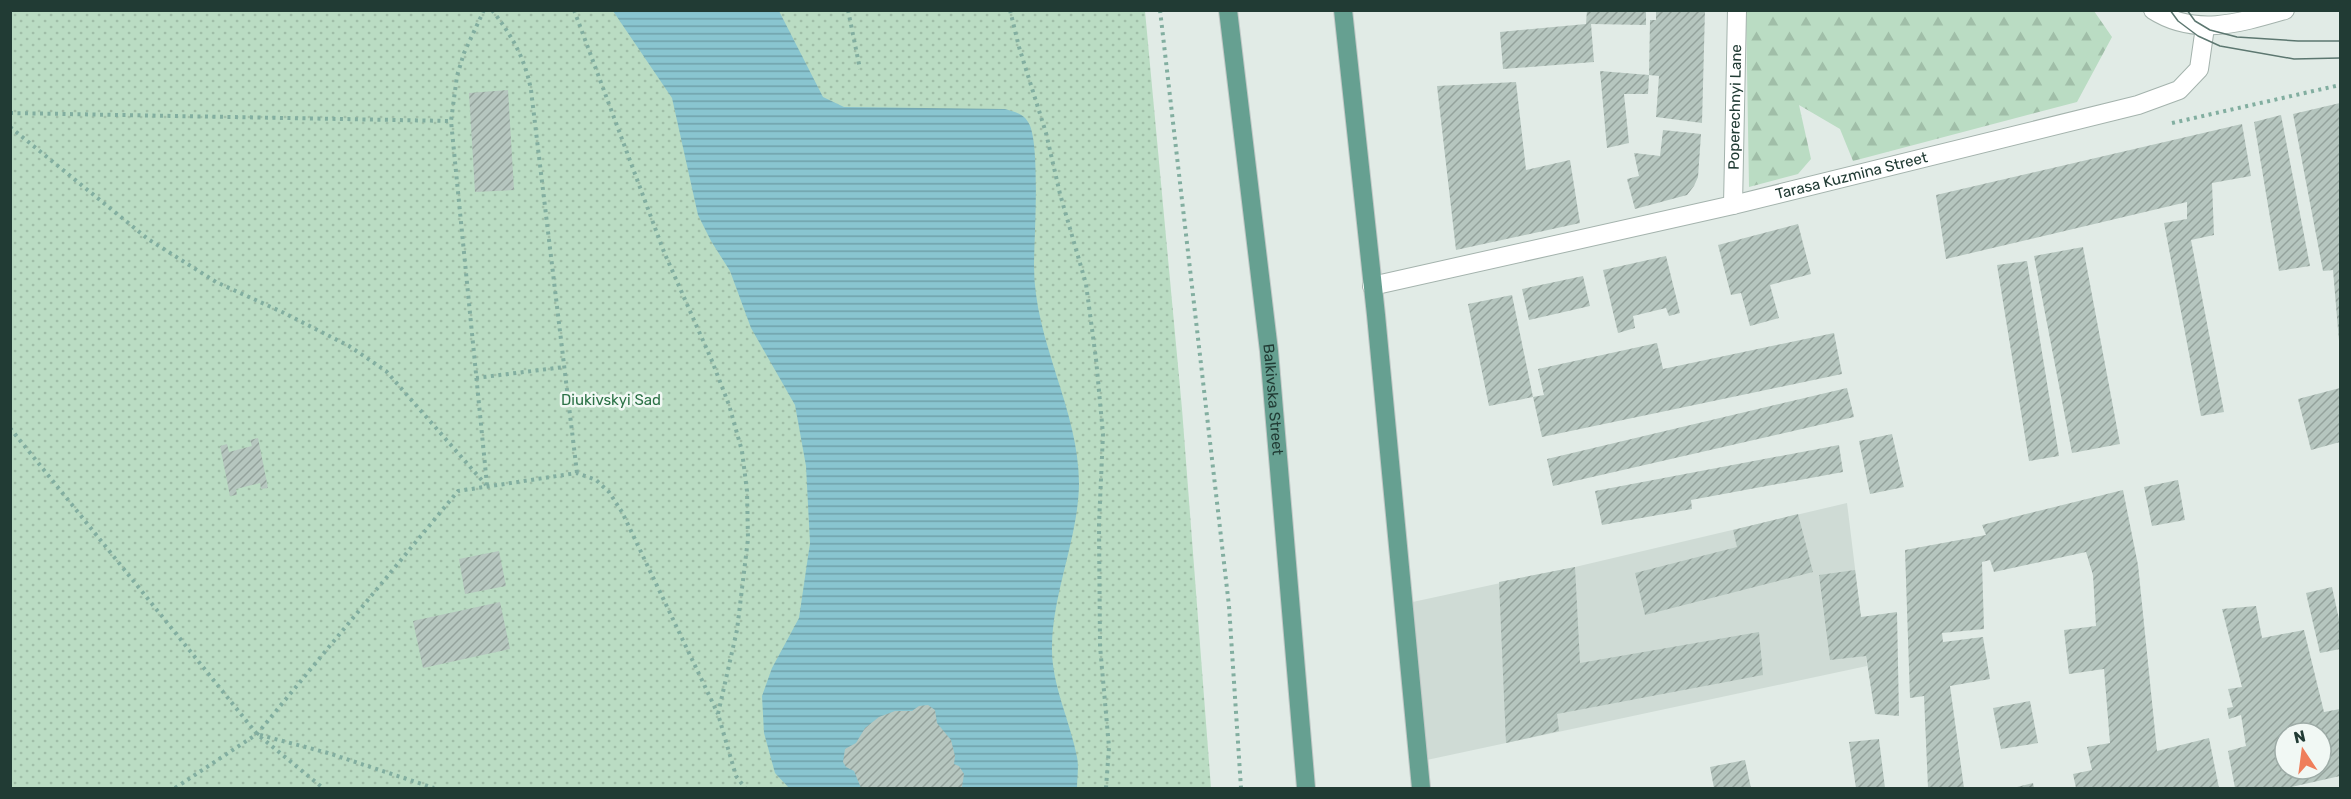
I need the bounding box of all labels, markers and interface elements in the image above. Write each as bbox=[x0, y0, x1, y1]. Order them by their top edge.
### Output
street label: Poperechnyi Lane bbox=[1725, 44, 1745, 170]
street label: Tarasa Kuzmina Street bbox=[1774, 148, 1929, 203]
street label: Balkivska Street bbox=[1259, 342, 1287, 456]
park label: Diukivskyi Sad bbox=[561, 391, 661, 409]
north arrow bbox=[2273, 721, 2333, 781]
text: N bbox=[2292, 726, 2307, 747]

